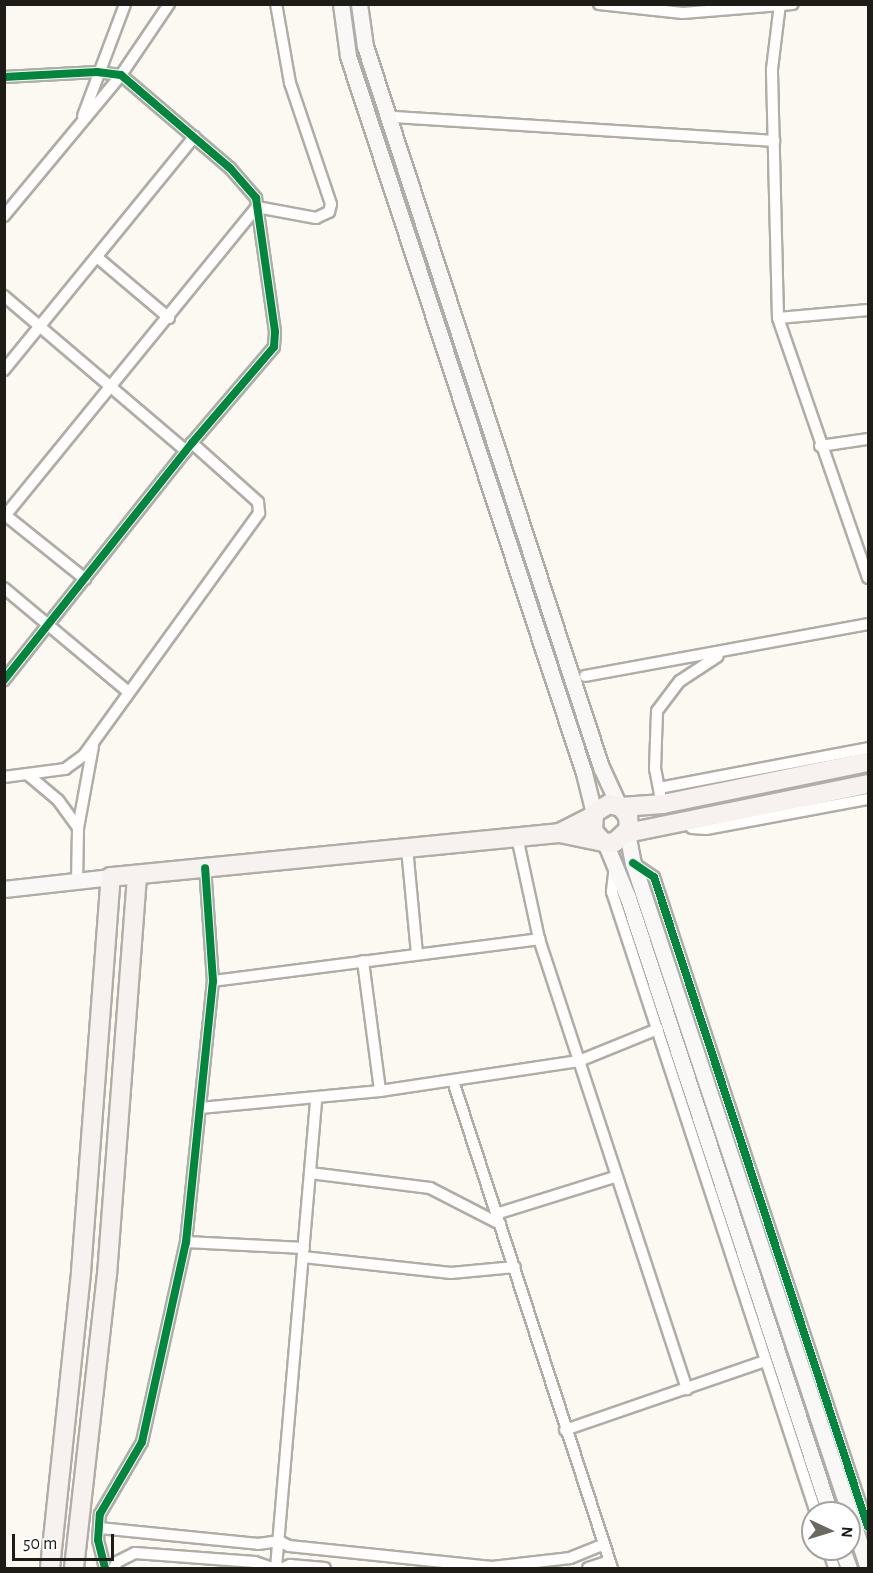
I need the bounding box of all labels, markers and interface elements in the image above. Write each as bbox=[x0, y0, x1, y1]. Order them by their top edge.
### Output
north arrow bbox=[801, 1501, 861, 1561]
scale bar bbox=[15, 1522, 117, 1560]
text: N bbox=[839, 1526, 855, 1538]
text: 50 m bbox=[23, 1535, 57, 1553]

